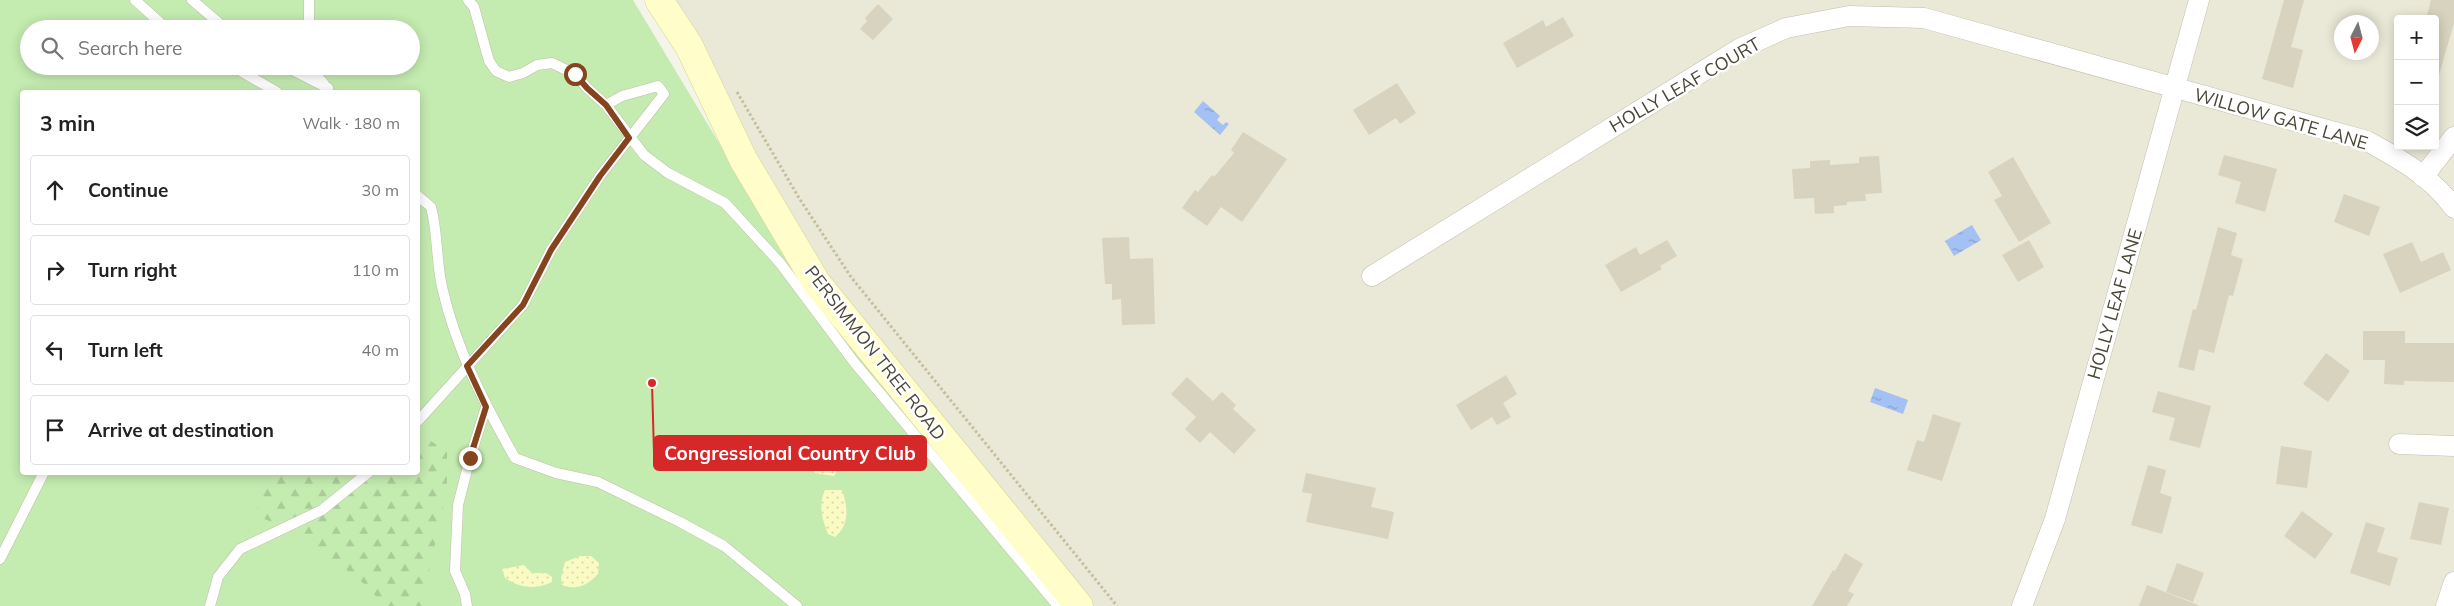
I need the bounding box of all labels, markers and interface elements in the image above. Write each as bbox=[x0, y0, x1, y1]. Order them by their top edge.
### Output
north arrow bbox=[2334, 15, 2379, 60]
map controls bbox=[2394, 15, 2439, 150]
button: + bbox=[2394, 15, 2439, 60]
search box bbox=[20, 20, 420, 75]
street label: HOLLY LEAF COURT bbox=[1605, 32, 1765, 137]
icon: search bbox=[38, 34, 66, 62]
text: Search here bbox=[78, 36, 182, 60]
button: − bbox=[2394, 60, 2439, 105]
route start bbox=[564, 63, 587, 86]
street label: WILLOW GATE LANE bbox=[2192, 83, 2371, 154]
button: layers bbox=[2394, 105, 2439, 150]
text: 3 min bbox=[40, 110, 95, 136]
text: Walk · 180 m bbox=[302, 113, 400, 133]
icon: ahead bbox=[41, 176, 69, 204]
text: Continue bbox=[88, 178, 168, 202]
text: 30 m bbox=[362, 180, 399, 200]
street label: HOLLY LEAF LANE bbox=[2082, 226, 2147, 382]
icon: right bbox=[41, 256, 69, 284]
text: Turn right bbox=[88, 258, 177, 282]
text: 110 m bbox=[352, 260, 399, 280]
street label: PERSIMMON TREE ROAD bbox=[800, 261, 951, 445]
icon: left bbox=[41, 336, 69, 364]
text: Turn left bbox=[88, 338, 163, 362]
text: 40 m bbox=[362, 340, 399, 360]
icon: arrive bbox=[41, 416, 69, 444]
text: Arrive at destination bbox=[88, 418, 274, 442]
callout: Congressional Country Club bbox=[654, 436, 926, 470]
text: Congressional Country Club bbox=[664, 441, 916, 465]
route end bbox=[459, 447, 482, 470]

